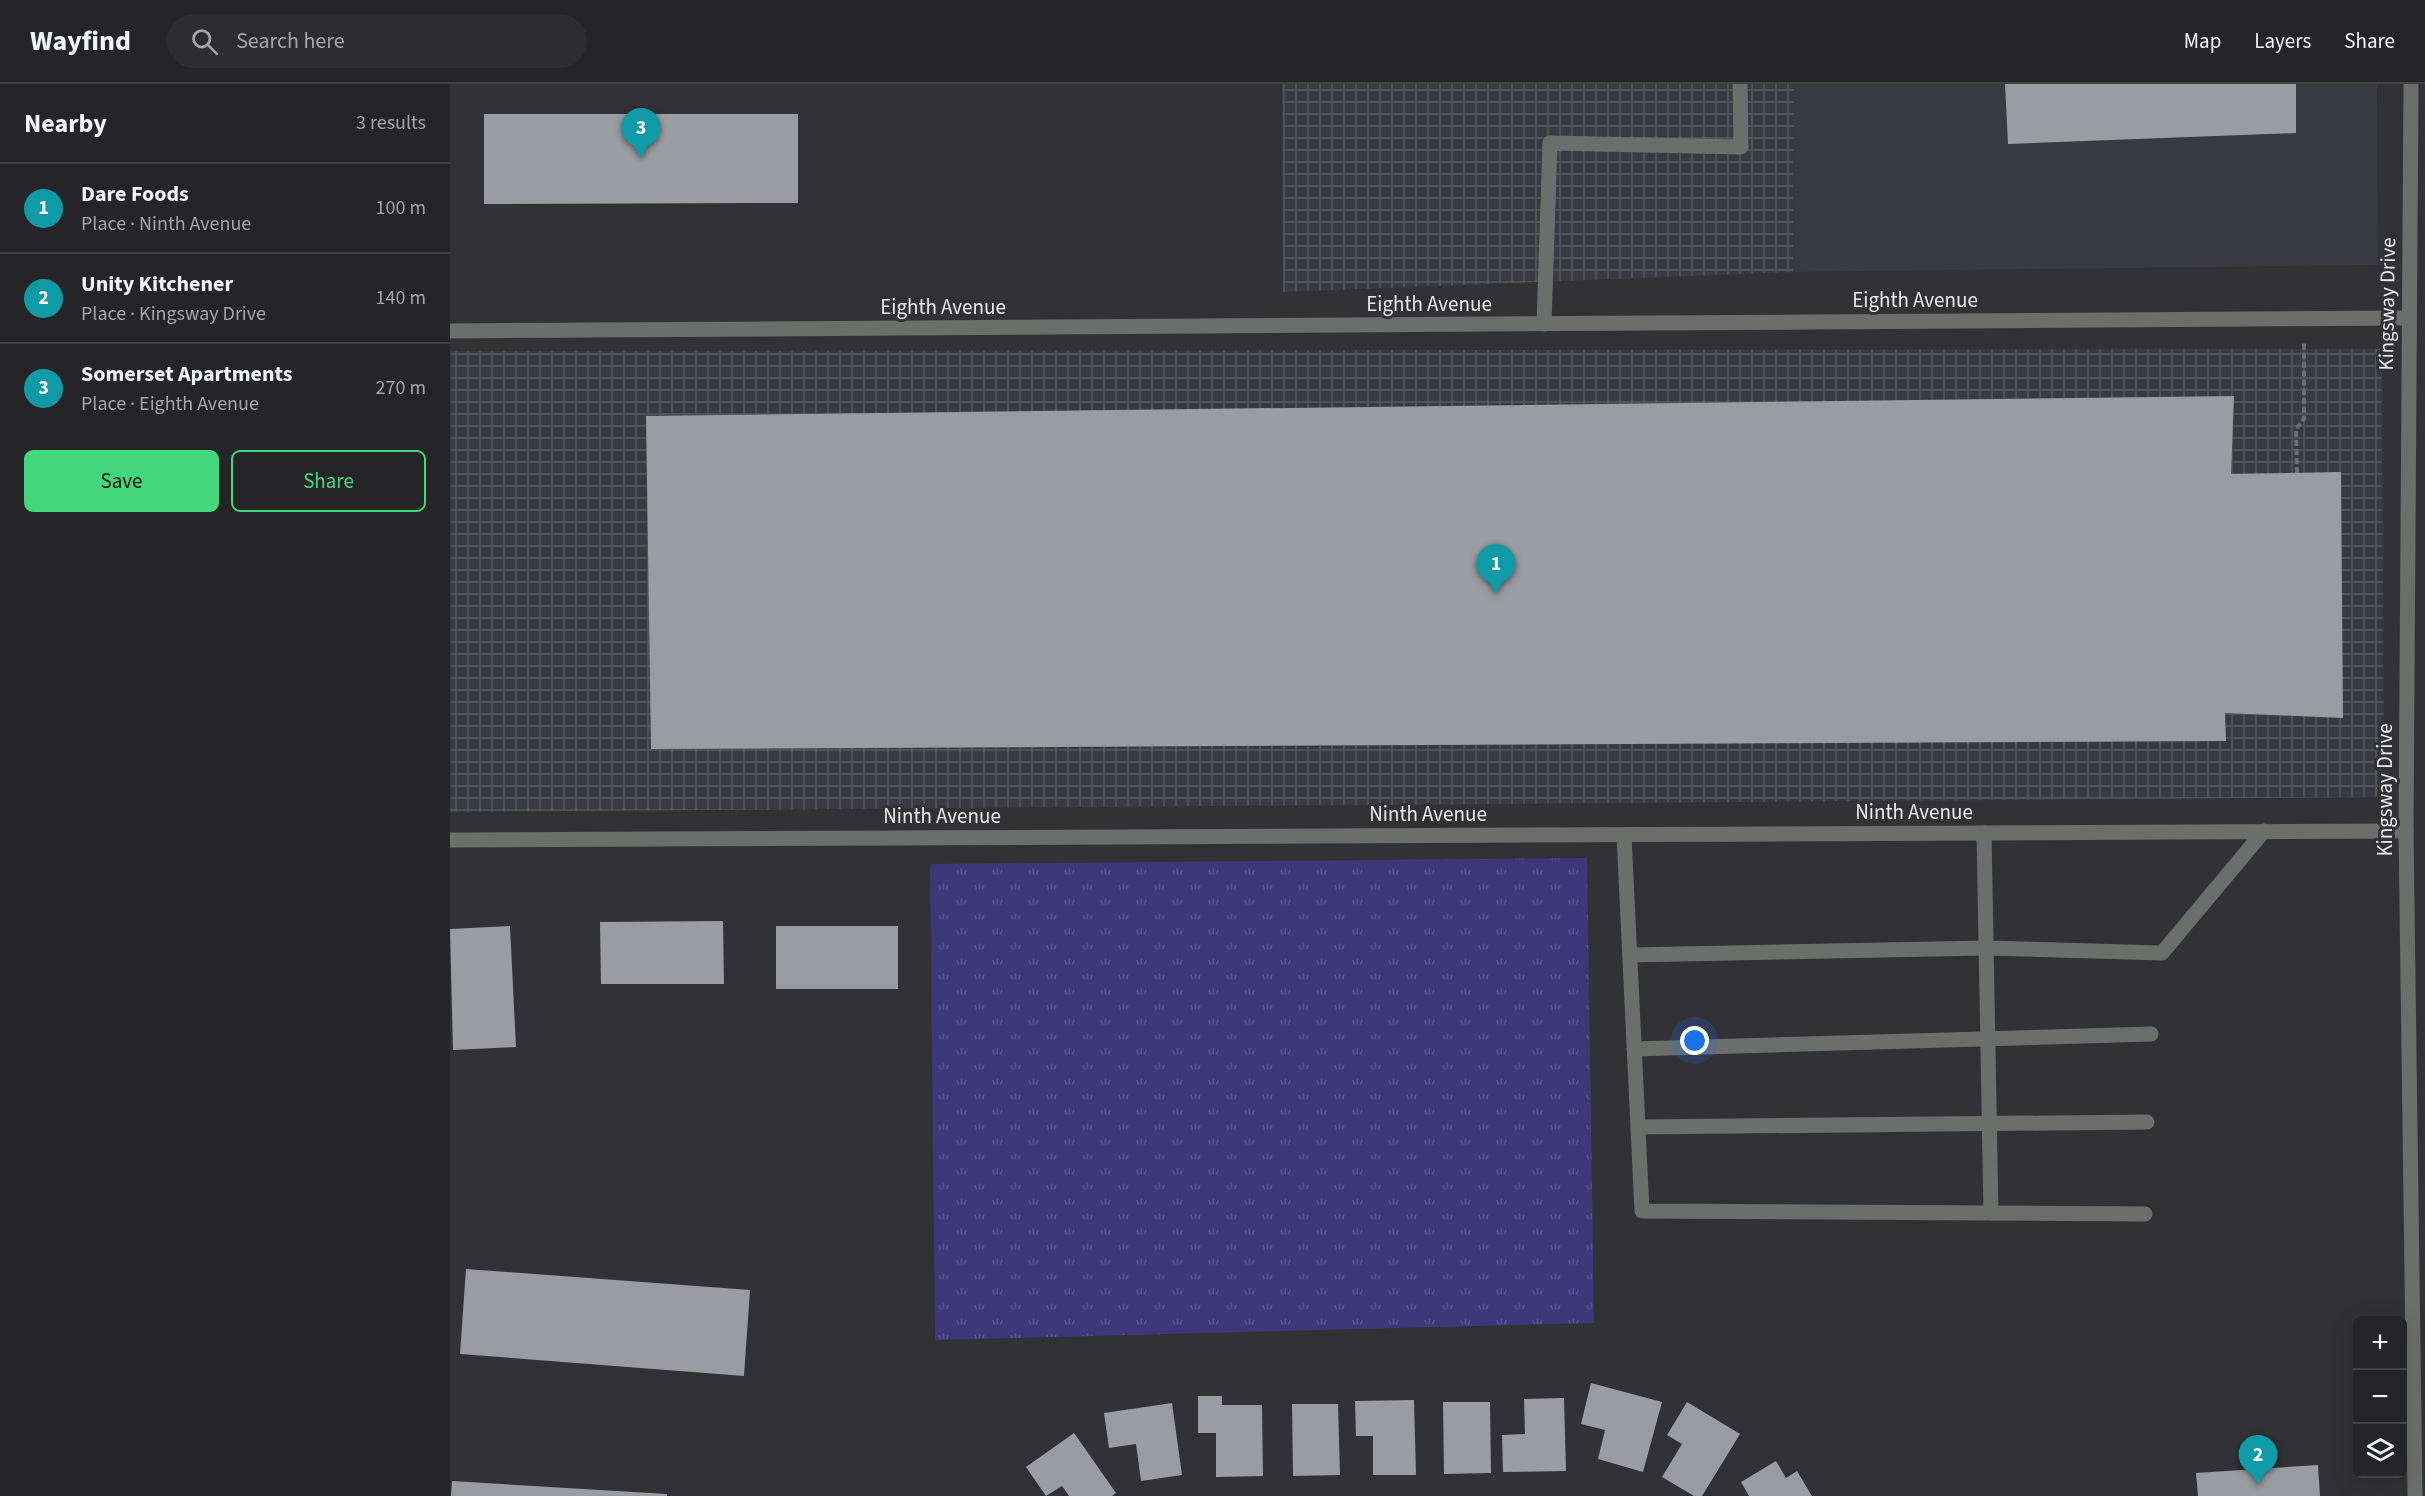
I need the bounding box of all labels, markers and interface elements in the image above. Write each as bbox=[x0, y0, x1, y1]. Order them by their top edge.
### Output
search box bbox=[167, 14, 587, 68]
text: Wayfind bbox=[30, 21, 131, 61]
icon: search bbox=[188, 25, 221, 58]
text: Search here bbox=[236, 25, 345, 57]
text: Map bbox=[2184, 26, 2221, 56]
text: Layers bbox=[2254, 26, 2311, 56]
text: Share bbox=[2344, 26, 2395, 56]
text: Nearby bbox=[24, 105, 107, 142]
text: 3 results bbox=[356, 109, 426, 137]
pin: 3 bbox=[622, 109, 660, 158]
text: Dare Foods bbox=[81, 178, 189, 210]
text: 1 bbox=[38, 194, 49, 222]
text: 100 m bbox=[376, 194, 426, 222]
text: Place · Ninth Avenue bbox=[81, 210, 251, 238]
street label: Kingsway Drive bbox=[2371, 237, 2403, 371]
text: Unity Kitchener bbox=[81, 268, 233, 300]
text: 2 bbox=[38, 284, 49, 312]
text: 140 m bbox=[376, 284, 426, 312]
street label: Eighth Avenue bbox=[1852, 285, 1978, 315]
street label: Eighth Avenue bbox=[1366, 289, 1492, 319]
street label: Eighth Avenue bbox=[880, 292, 1006, 322]
text: Place · Kingsway Drive bbox=[81, 300, 266, 328]
text: Somerset Apartments bbox=[81, 358, 293, 390]
text: 3 bbox=[38, 374, 49, 402]
text: 270 m bbox=[376, 374, 426, 402]
text: Place · Eighth Avenue bbox=[81, 390, 259, 418]
button: Save bbox=[24, 450, 219, 512]
button: Share bbox=[231, 450, 426, 512]
pin: 1 bbox=[1476, 544, 1516, 594]
street label: Kingsway Drive bbox=[2370, 723, 2400, 857]
street label: Ninth Avenue bbox=[1855, 797, 1973, 827]
street label: Ninth Avenue bbox=[1369, 799, 1487, 829]
street label: Ninth Avenue bbox=[883, 801, 1001, 831]
your location bbox=[1680, 1026, 1709, 1055]
map controls bbox=[2353, 1316, 2407, 1478]
button: + bbox=[2353, 1316, 2407, 1370]
button: − bbox=[2353, 1370, 2407, 1424]
button: layers bbox=[2353, 1424, 2407, 1478]
pin: 2 bbox=[2238, 1436, 2278, 1485]

